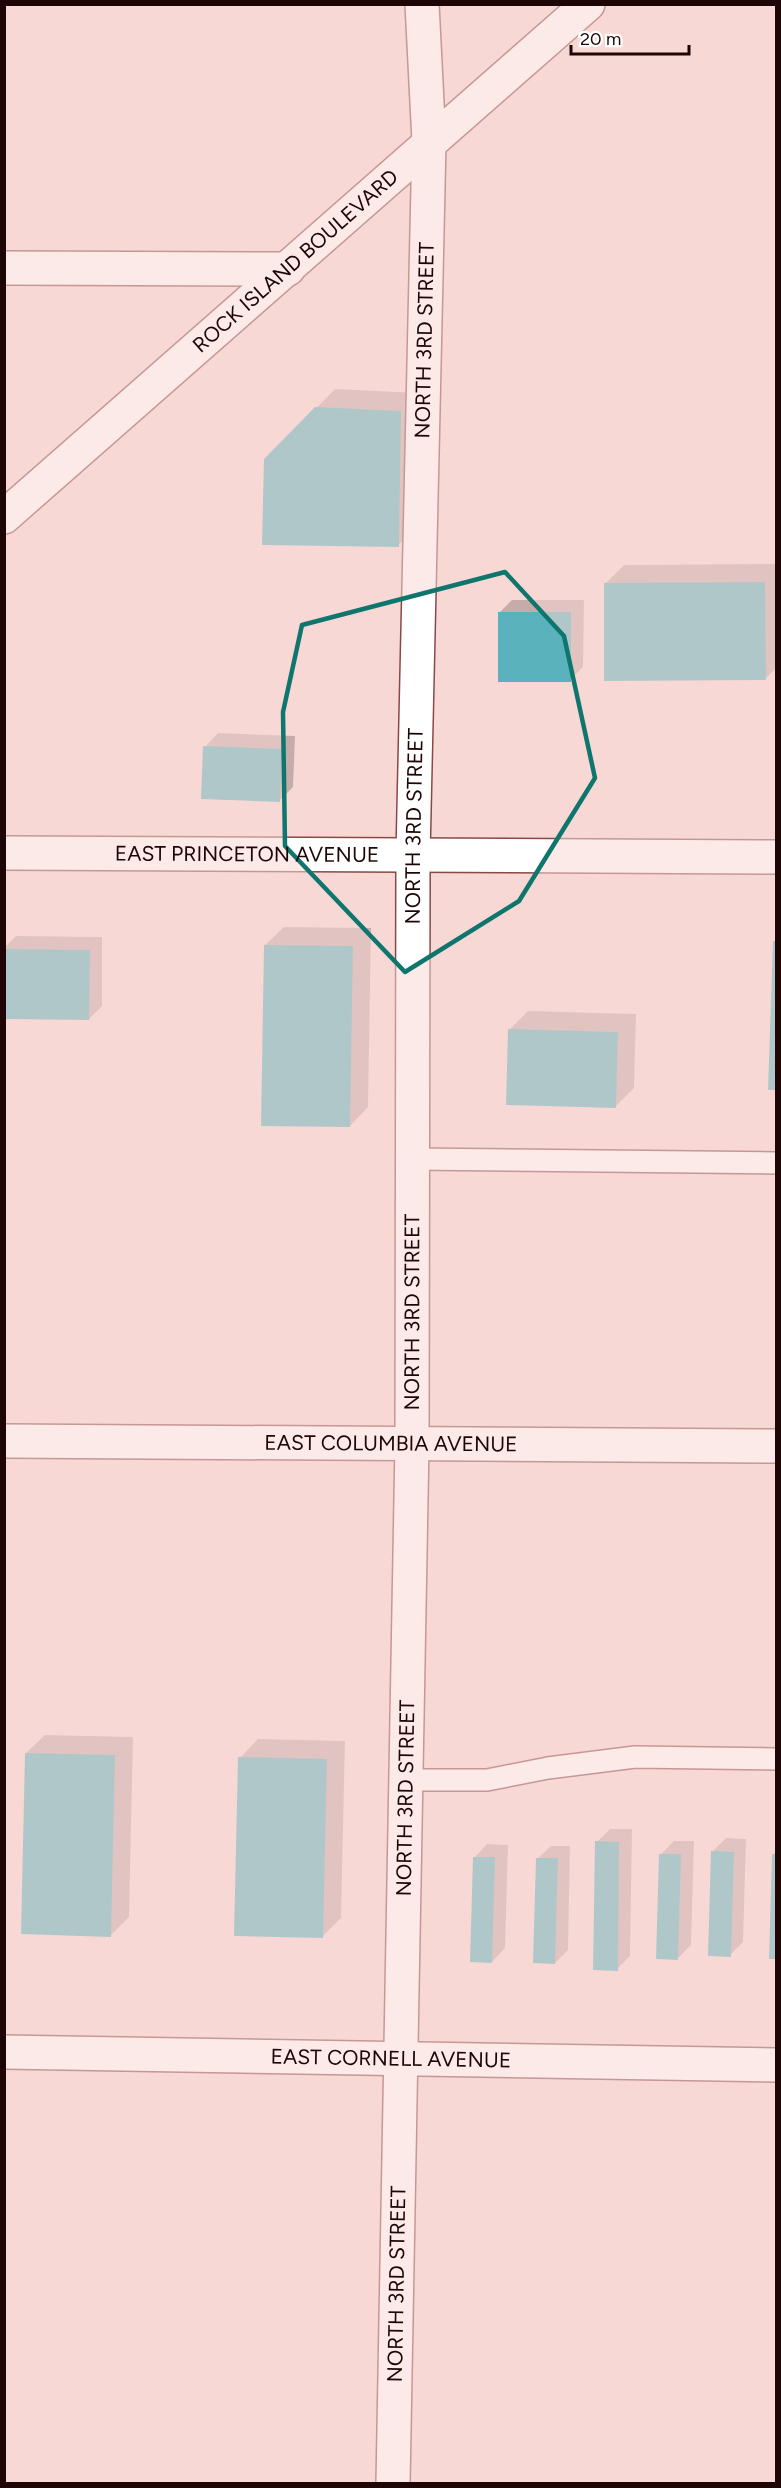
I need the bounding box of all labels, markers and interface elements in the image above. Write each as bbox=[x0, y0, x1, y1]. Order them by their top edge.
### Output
scale bar bbox=[571, 18, 690, 56]
text: 20 m bbox=[580, 28, 621, 50]
street label: ROCK ISLAND BOULEVARD bbox=[187, 164, 403, 357]
street label: NORTH 3RD STREET bbox=[409, 241, 439, 439]
street label: NORTH 3RD STREET bbox=[400, 727, 428, 924]
street label: EAST PRINCETON AVENUE bbox=[115, 841, 379, 867]
street label: NORTH 3RD STREET bbox=[399, 1213, 424, 1410]
street label: EAST COLUMBIA AVENUE bbox=[264, 1430, 518, 1456]
street label: NORTH 3RD STREET bbox=[391, 1699, 419, 1897]
street label: EAST CORNELL AVENUE bbox=[270, 2043, 511, 2073]
street label: NORTH 3RD STREET bbox=[382, 2185, 410, 2383]

